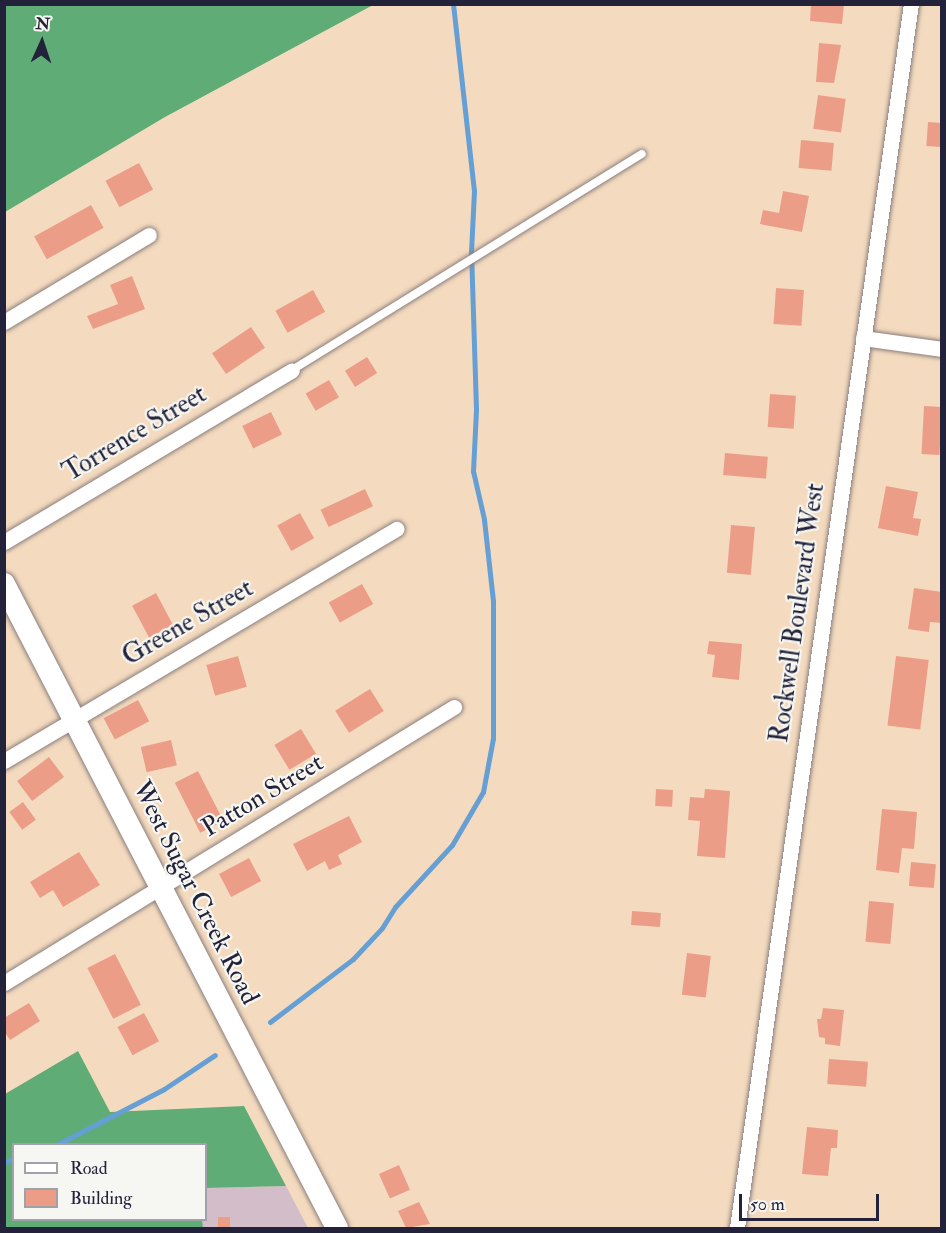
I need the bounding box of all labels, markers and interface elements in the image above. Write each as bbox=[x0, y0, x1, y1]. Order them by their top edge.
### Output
north arrow bbox=[12, 12, 72, 72]
text: N bbox=[35, 14, 51, 34]
street label: Torrence Street bbox=[58, 379, 212, 489]
street label: Rockwell Boulevard West bbox=[764, 481, 832, 745]
street label: Greene Street bbox=[117, 573, 259, 673]
street label: Patton Street bbox=[197, 748, 329, 844]
street label: West Sugar Creek Road bbox=[125, 776, 265, 1010]
legend bbox=[12, 1143, 207, 1221]
text: Road bbox=[70, 1157, 108, 1180]
scale bar bbox=[742, 1182, 882, 1220]
text: Building bbox=[70, 1187, 132, 1210]
text: 50 m bbox=[750, 1193, 785, 1216]

